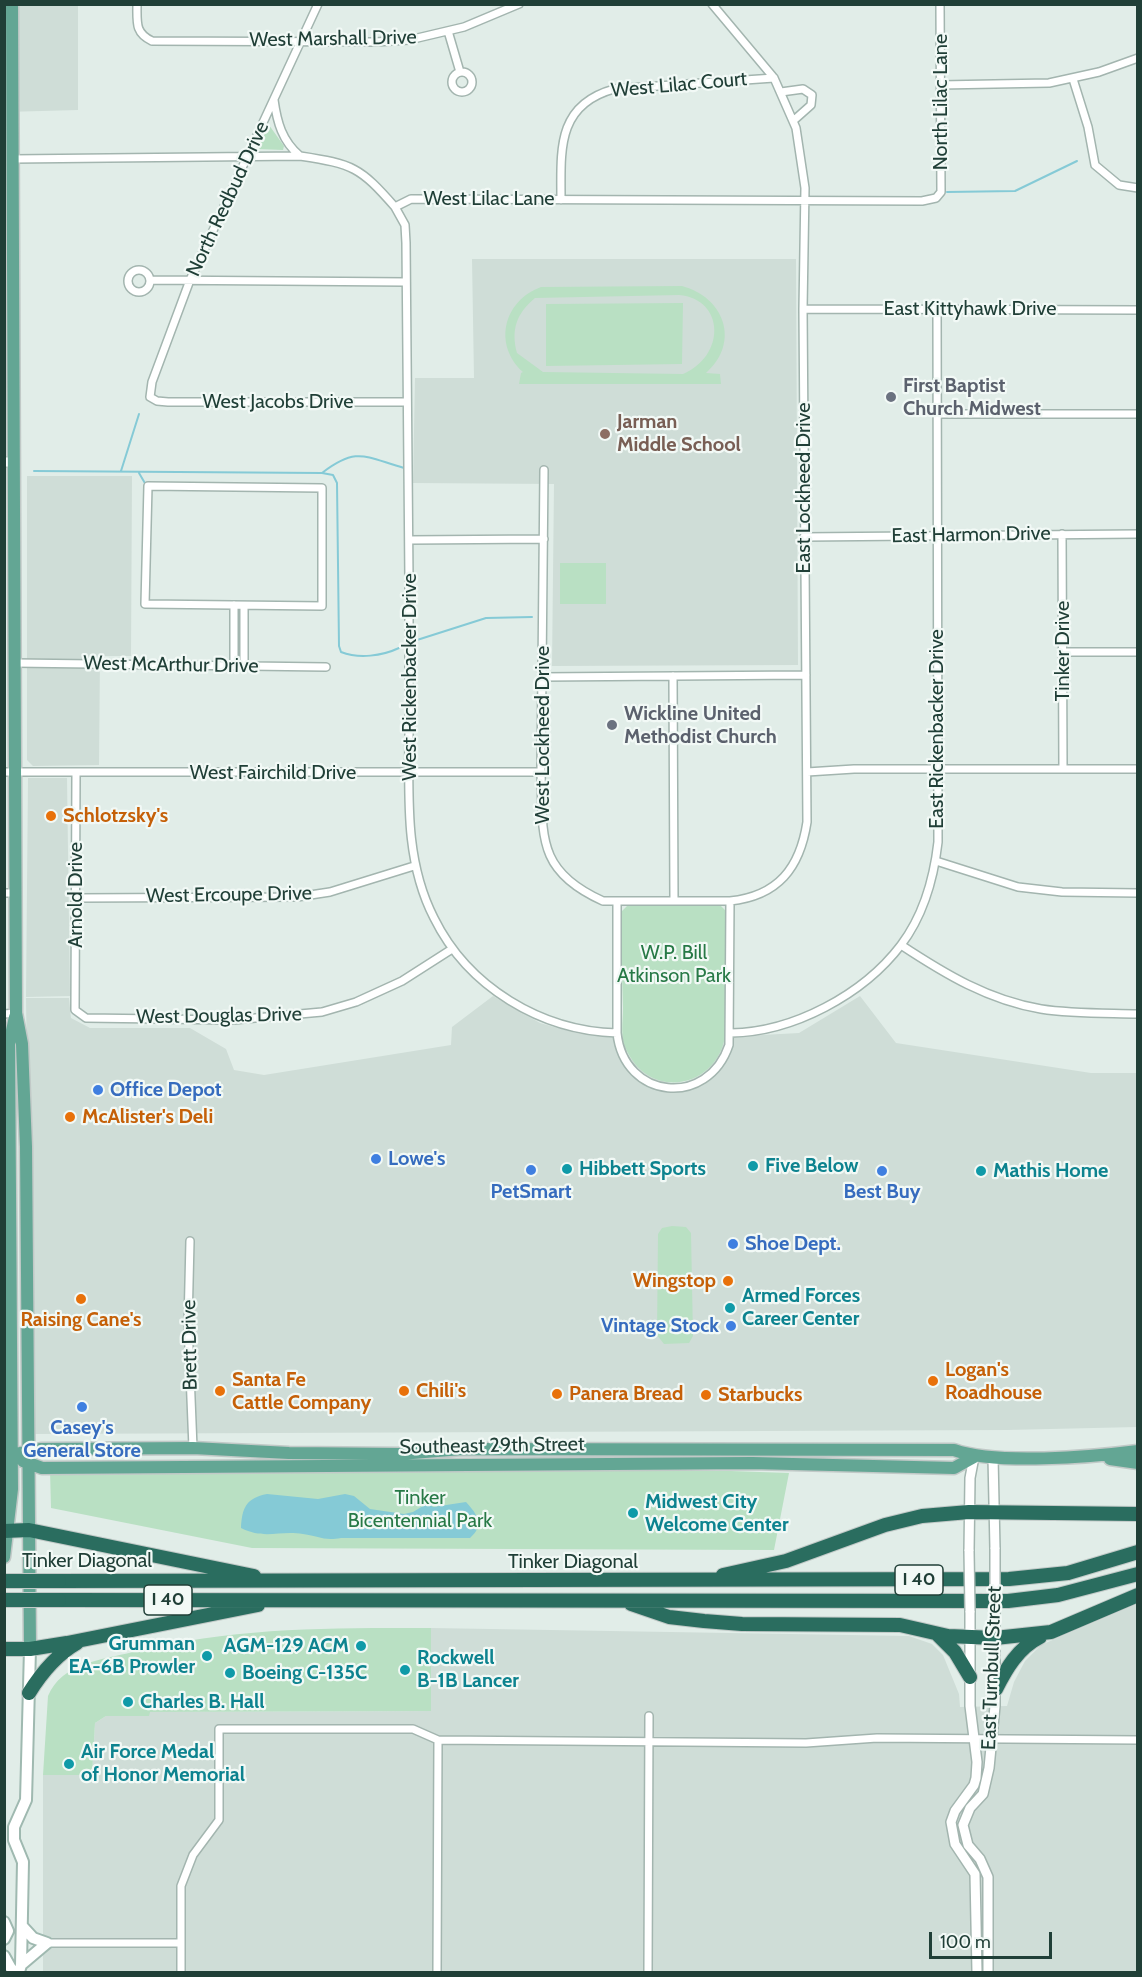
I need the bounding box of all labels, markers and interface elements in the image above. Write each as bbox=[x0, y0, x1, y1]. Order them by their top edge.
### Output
street label: West Marshall Drive bbox=[249, 26, 417, 52]
street label: North Lilac Lane bbox=[929, 34, 953, 170]
street label: West Lilac Court bbox=[610, 67, 748, 103]
street label: North Redbud Drive bbox=[182, 118, 274, 280]
street label: West Lilac Lane bbox=[423, 187, 555, 211]
street label: East Kittyhawk Drive bbox=[884, 297, 1056, 321]
place label: First Baptist Church Midwest bbox=[903, 374, 1041, 421]
street label: West Jacobs Drive bbox=[202, 390, 354, 414]
marker: First Baptist Church Midwest bbox=[884, 390, 898, 404]
street label: East Lockheed Drive bbox=[792, 403, 816, 573]
place label: Jarman Middle School bbox=[617, 410, 741, 457]
marker: Jarman Middle School bbox=[598, 427, 612, 441]
street label: East Harmon Drive bbox=[891, 522, 1051, 548]
street label: West Rickenbacker Drive bbox=[398, 573, 422, 781]
street label: Tinker Drive bbox=[1051, 601, 1075, 701]
street label: East Rickenbacker Drive bbox=[925, 629, 949, 829]
street label: West Lockheed Drive bbox=[531, 646, 555, 824]
street label: West McArthur Drive bbox=[83, 651, 259, 679]
place label: Wickline United Methodist Church bbox=[624, 702, 777, 749]
marker: Wickline United Methodist Church bbox=[605, 718, 619, 732]
street label: West Fairchild Drive bbox=[190, 761, 356, 785]
place label: Schlotzsky's bbox=[63, 804, 168, 828]
marker: Schlotzsky's bbox=[44, 809, 58, 823]
street label: Arnold Drive bbox=[64, 842, 88, 948]
street label: West Ercoupe Drive bbox=[146, 882, 312, 908]
park label: W.P. Bill Atkinson Park bbox=[617, 941, 731, 988]
street label: West Douglas Drive bbox=[136, 1003, 302, 1029]
place label: Office Depot bbox=[110, 1078, 222, 1102]
marker: Office Depot bbox=[91, 1083, 105, 1097]
place label: McAlister's Deli bbox=[82, 1105, 213, 1129]
marker: McAlister's Deli bbox=[63, 1110, 77, 1124]
place label: Lowe's bbox=[388, 1147, 445, 1171]
marker: Lowe's bbox=[369, 1152, 383, 1166]
place label: Five Below bbox=[765, 1154, 858, 1178]
place label: Hibbett Sports bbox=[579, 1157, 706, 1181]
marker: Five Below bbox=[746, 1159, 760, 1173]
place label: Mathis Home bbox=[993, 1159, 1108, 1183]
marker: Hibbett Sports bbox=[560, 1162, 574, 1176]
marker: PetSmart bbox=[524, 1163, 538, 1177]
marker: Best Buy bbox=[875, 1164, 889, 1178]
marker: Mathis Home bbox=[974, 1164, 988, 1178]
place label: PetSmart bbox=[490, 1180, 572, 1204]
place label: Best Buy bbox=[844, 1180, 920, 1204]
place label: Shoe Dept. bbox=[745, 1232, 841, 1256]
marker: Shoe Dept. bbox=[726, 1237, 740, 1251]
place label: Wingstop bbox=[633, 1269, 716, 1293]
marker: Wingstop bbox=[721, 1274, 735, 1288]
place label: Armed Forces Career Center bbox=[742, 1284, 860, 1331]
marker: Raising Cane's bbox=[74, 1292, 88, 1306]
street label: Brett Drive bbox=[177, 1299, 203, 1391]
marker: Armed Forces Career Center bbox=[723, 1301, 737, 1315]
place label: Raising Cane's bbox=[20, 1308, 142, 1332]
place label: Vintage Stock bbox=[601, 1314, 719, 1338]
marker: Vintage Stock bbox=[724, 1319, 738, 1333]
place label: Logan's Roadhouse bbox=[945, 1358, 1042, 1405]
place label: Santa Fe Cattle Company bbox=[232, 1368, 371, 1415]
marker: Logan's Roadhouse bbox=[926, 1374, 940, 1388]
place label: Chili's bbox=[416, 1379, 466, 1403]
place label: Panera Bread bbox=[569, 1382, 683, 1406]
place label: Starbucks bbox=[718, 1383, 803, 1407]
marker: Santa Fe Cattle Company bbox=[213, 1384, 227, 1398]
marker: Chili's bbox=[397, 1384, 411, 1398]
marker: Panera Bread bbox=[550, 1387, 564, 1401]
marker: Starbucks bbox=[699, 1388, 713, 1402]
marker: Casey's General Store bbox=[75, 1400, 89, 1414]
place label: Casey's General Store bbox=[23, 1416, 141, 1463]
street label: Southeast 29th Street bbox=[399, 1432, 585, 1460]
park label: Tinker Bicentennial Park bbox=[348, 1486, 492, 1533]
place label: Midwest City Welcome Center bbox=[645, 1490, 789, 1537]
marker: Midwest City Welcome Center bbox=[626, 1506, 640, 1520]
street label: Tinker Diagonal bbox=[22, 1549, 152, 1573]
street label: Tinker Diagonal bbox=[508, 1550, 638, 1574]
road number: I 40 bbox=[895, 1565, 943, 1595]
road number: I 40 bbox=[144, 1585, 192, 1615]
street label: East Turnbull Street bbox=[977, 1586, 1007, 1750]
place label: Grumman EA-6B Prowler bbox=[68, 1632, 195, 1679]
place label: AGM-129 ACM bbox=[224, 1634, 349, 1658]
marker: AGM-129 ACM bbox=[354, 1639, 368, 1653]
place label: Rockwell B-1B Lancer bbox=[417, 1646, 519, 1693]
marker: Grumman EA-6B Prowler bbox=[200, 1649, 214, 1663]
place label: Boeing C-135C bbox=[242, 1661, 367, 1685]
marker: Rockwell B-1B Lancer bbox=[398, 1663, 412, 1677]
marker: Boeing C-135C bbox=[223, 1666, 237, 1680]
place label: Charles B. Hall bbox=[140, 1690, 265, 1714]
marker: Charles B. Hall bbox=[121, 1695, 135, 1709]
place label: Air Force Medal of Honor Memorial bbox=[81, 1740, 245, 1787]
marker: Air Force Medal of Honor Memorial bbox=[62, 1757, 76, 1771]
scale bar bbox=[932, 1920, 1055, 1958]
text: 100 m bbox=[940, 1931, 991, 1953]

